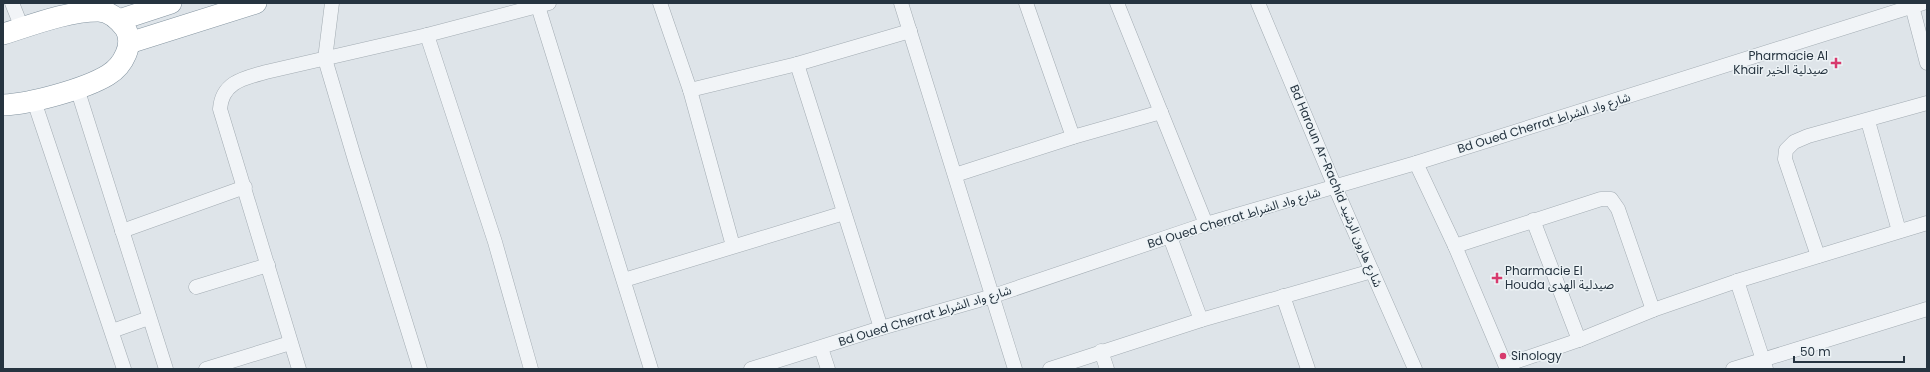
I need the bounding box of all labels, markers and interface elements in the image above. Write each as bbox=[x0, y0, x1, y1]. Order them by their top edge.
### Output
place label: Pharmacie Al Khair صيدلية الخير bbox=[1733, 47, 1828, 78]
marker: Pharmacie Al Khair صيدلية الخير bbox=[1831, 58, 1841, 68]
street label: Bd Haroun Ar-Rachid شارع هارون الرشيد bbox=[1285, 82, 1387, 290]
street label: Bd Oued Cherrat شارع واد الشراط bbox=[1455, 88, 1633, 158]
street label: Bd Oued Cherrat شارع واد الشراط bbox=[1145, 183, 1323, 253]
place label: Pharmacie El Houda صيدلية الهدى bbox=[1505, 262, 1614, 293]
marker: Pharmacie El Houda صيدلية الهدى bbox=[1492, 273, 1502, 283]
street label: Bd Oued Cherrat شارع واد الشراط bbox=[836, 281, 1014, 351]
scale bar bbox=[1794, 338, 1904, 364]
text: 50 m bbox=[1800, 343, 1831, 360]
place label: Sinology bbox=[1511, 347, 1562, 364]
marker: Sinology bbox=[1498, 351, 1508, 361]

